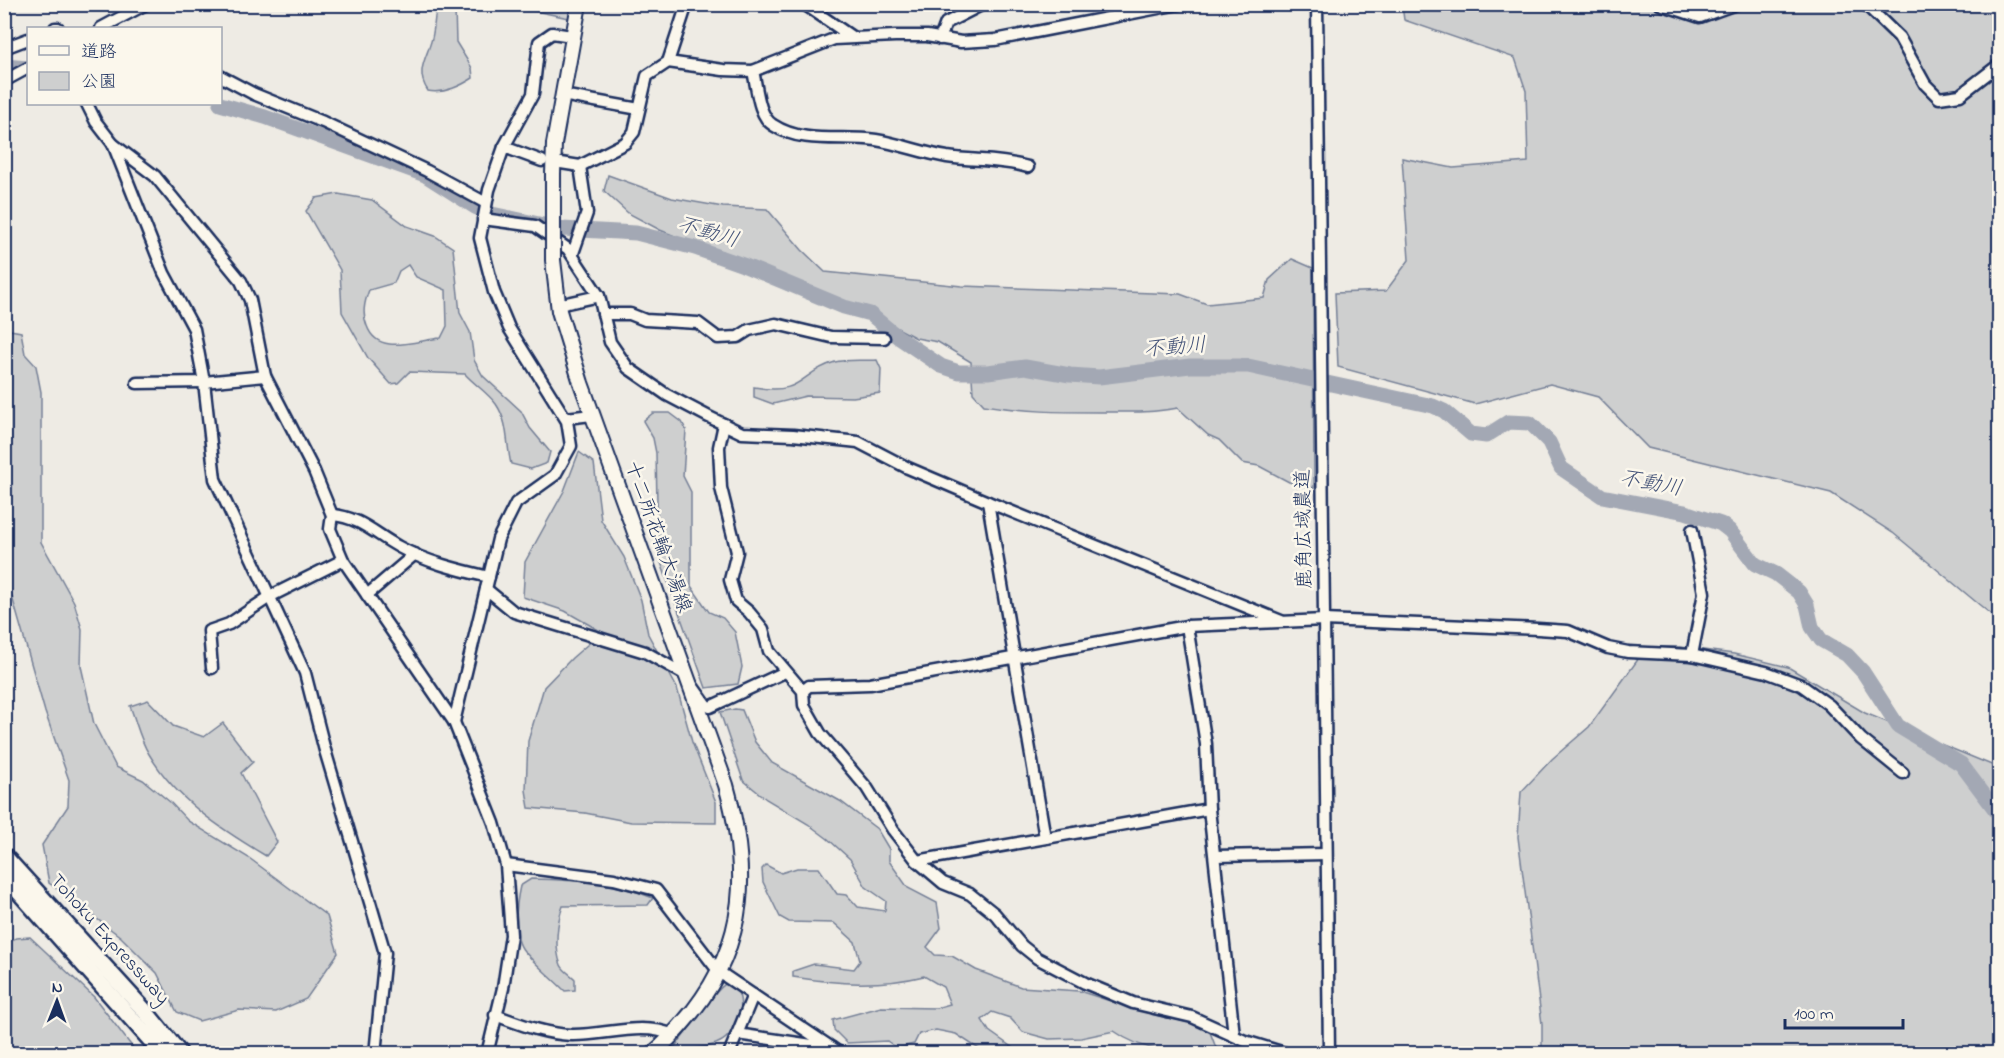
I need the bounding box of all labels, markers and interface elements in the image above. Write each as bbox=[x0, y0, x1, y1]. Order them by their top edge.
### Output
legend bbox=[27, 27, 222, 105]
text: 道路 bbox=[81, 40, 117, 66]
text: 公園 bbox=[81, 70, 117, 96]
water label: 不動川 bbox=[673, 209, 743, 257]
water label: 不動川 bbox=[1143, 331, 1207, 365]
street label: 十二所花輪大湯線 bbox=[616, 457, 698, 617]
water label: 不動川 bbox=[1617, 463, 1685, 505]
street label: 鹿角広域農道 bbox=[1289, 469, 1321, 589]
street label: Tohoku Expressway bbox=[42, 868, 176, 1012]
north arrow bbox=[27, 971, 87, 1031]
text: N bbox=[52, 976, 63, 1000]
scale bar bbox=[1785, 992, 1904, 1030]
text: 100 m bbox=[1794, 1002, 1834, 1028]

